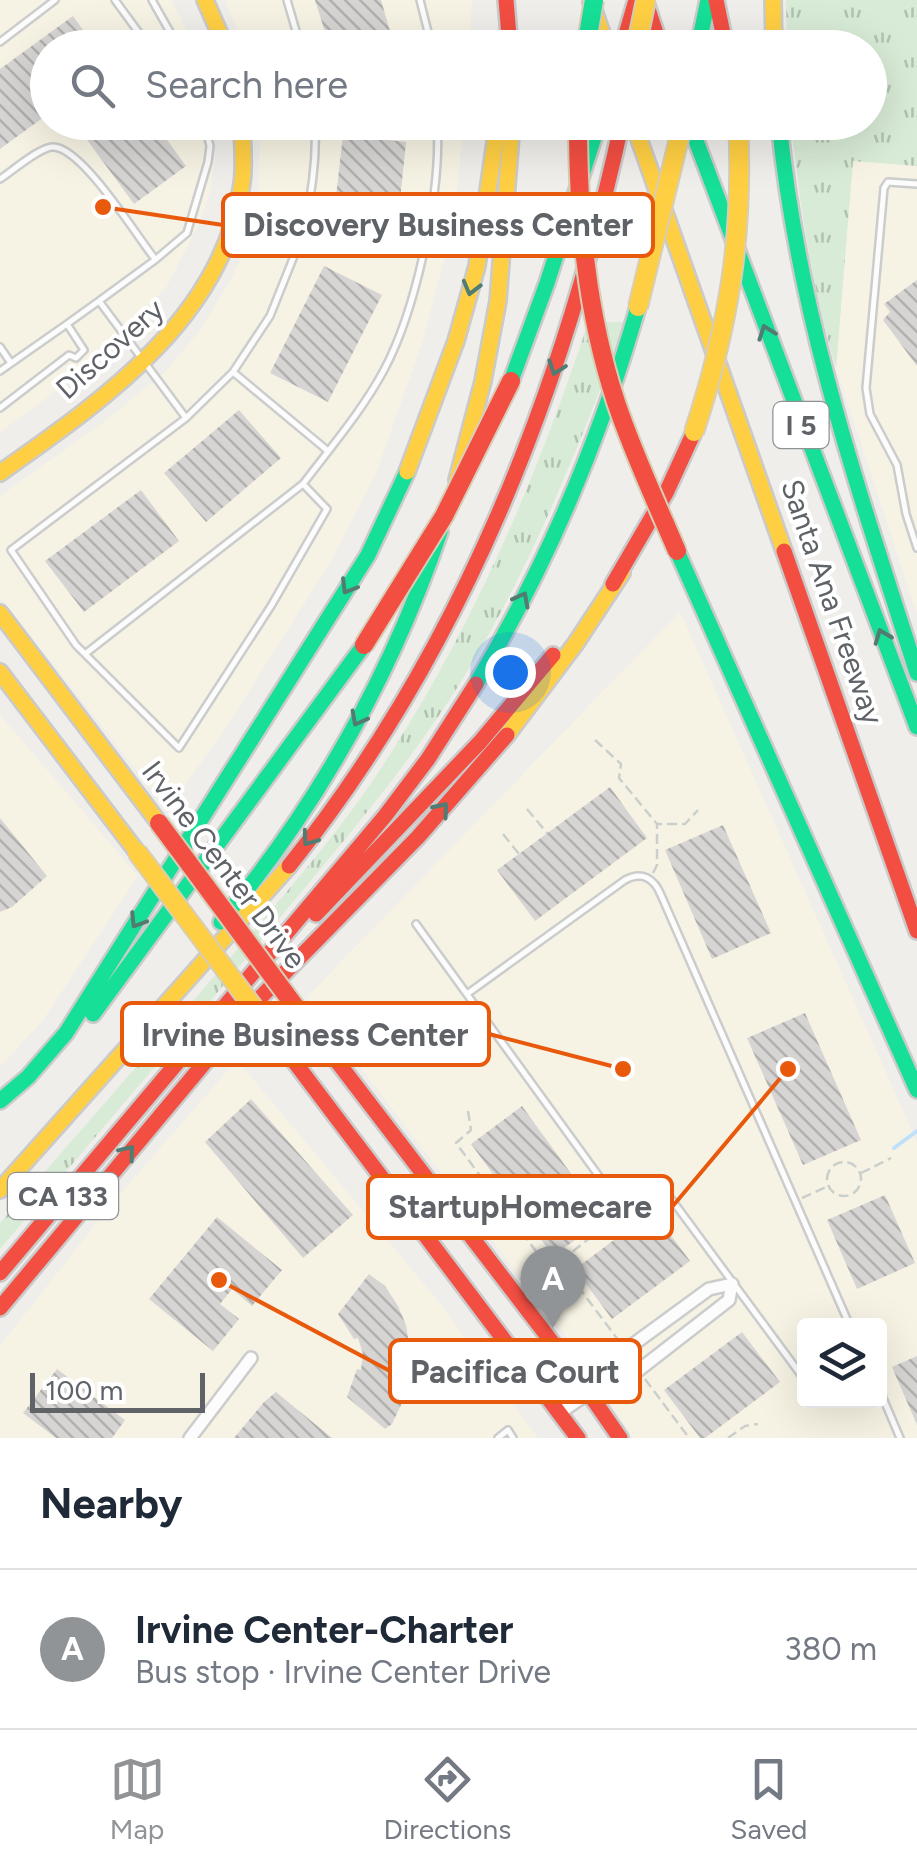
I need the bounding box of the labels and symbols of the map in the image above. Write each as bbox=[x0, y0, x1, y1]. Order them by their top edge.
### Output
callout: Discovery Business Center bbox=[223, 194, 653, 256]
text: Discovery Business Center bbox=[243, 206, 633, 244]
one-way arrow bbox=[461, 279, 482, 296]
street label: Discovery bbox=[48, 290, 171, 407]
one-way arrow bbox=[757, 325, 778, 342]
one-way arrow bbox=[548, 359, 568, 376]
road number: I 5 bbox=[774, 402, 828, 448]
street label: Santa Ana Freeway bbox=[773, 474, 892, 729]
one-way arrow bbox=[341, 576, 360, 594]
one-way arrow bbox=[510, 591, 529, 609]
one-way arrow bbox=[874, 628, 894, 646]
your location bbox=[485, 647, 536, 698]
one-way arrow bbox=[350, 708, 370, 726]
street label: Irvine Center Drive bbox=[134, 753, 315, 976]
one-way arrow bbox=[430, 802, 448, 820]
one-way arrow bbox=[302, 828, 321, 847]
one-way arrow bbox=[131, 911, 150, 929]
callout: Irvine Business Center bbox=[122, 1003, 489, 1065]
text: Irvine Business Center bbox=[142, 1016, 468, 1054]
one-way arrow bbox=[117, 1145, 135, 1163]
road number: CA 133 bbox=[8, 1173, 118, 1219]
callout: StartupHomecare bbox=[368, 1176, 672, 1238]
text: StartupHomecare bbox=[388, 1188, 652, 1226]
pin: A bbox=[520, 1246, 586, 1328]
callout: Pacifica Court bbox=[390, 1340, 640, 1402]
text: Pacifica Court bbox=[410, 1353, 620, 1391]
scale bar bbox=[30, 1368, 205, 1412]

